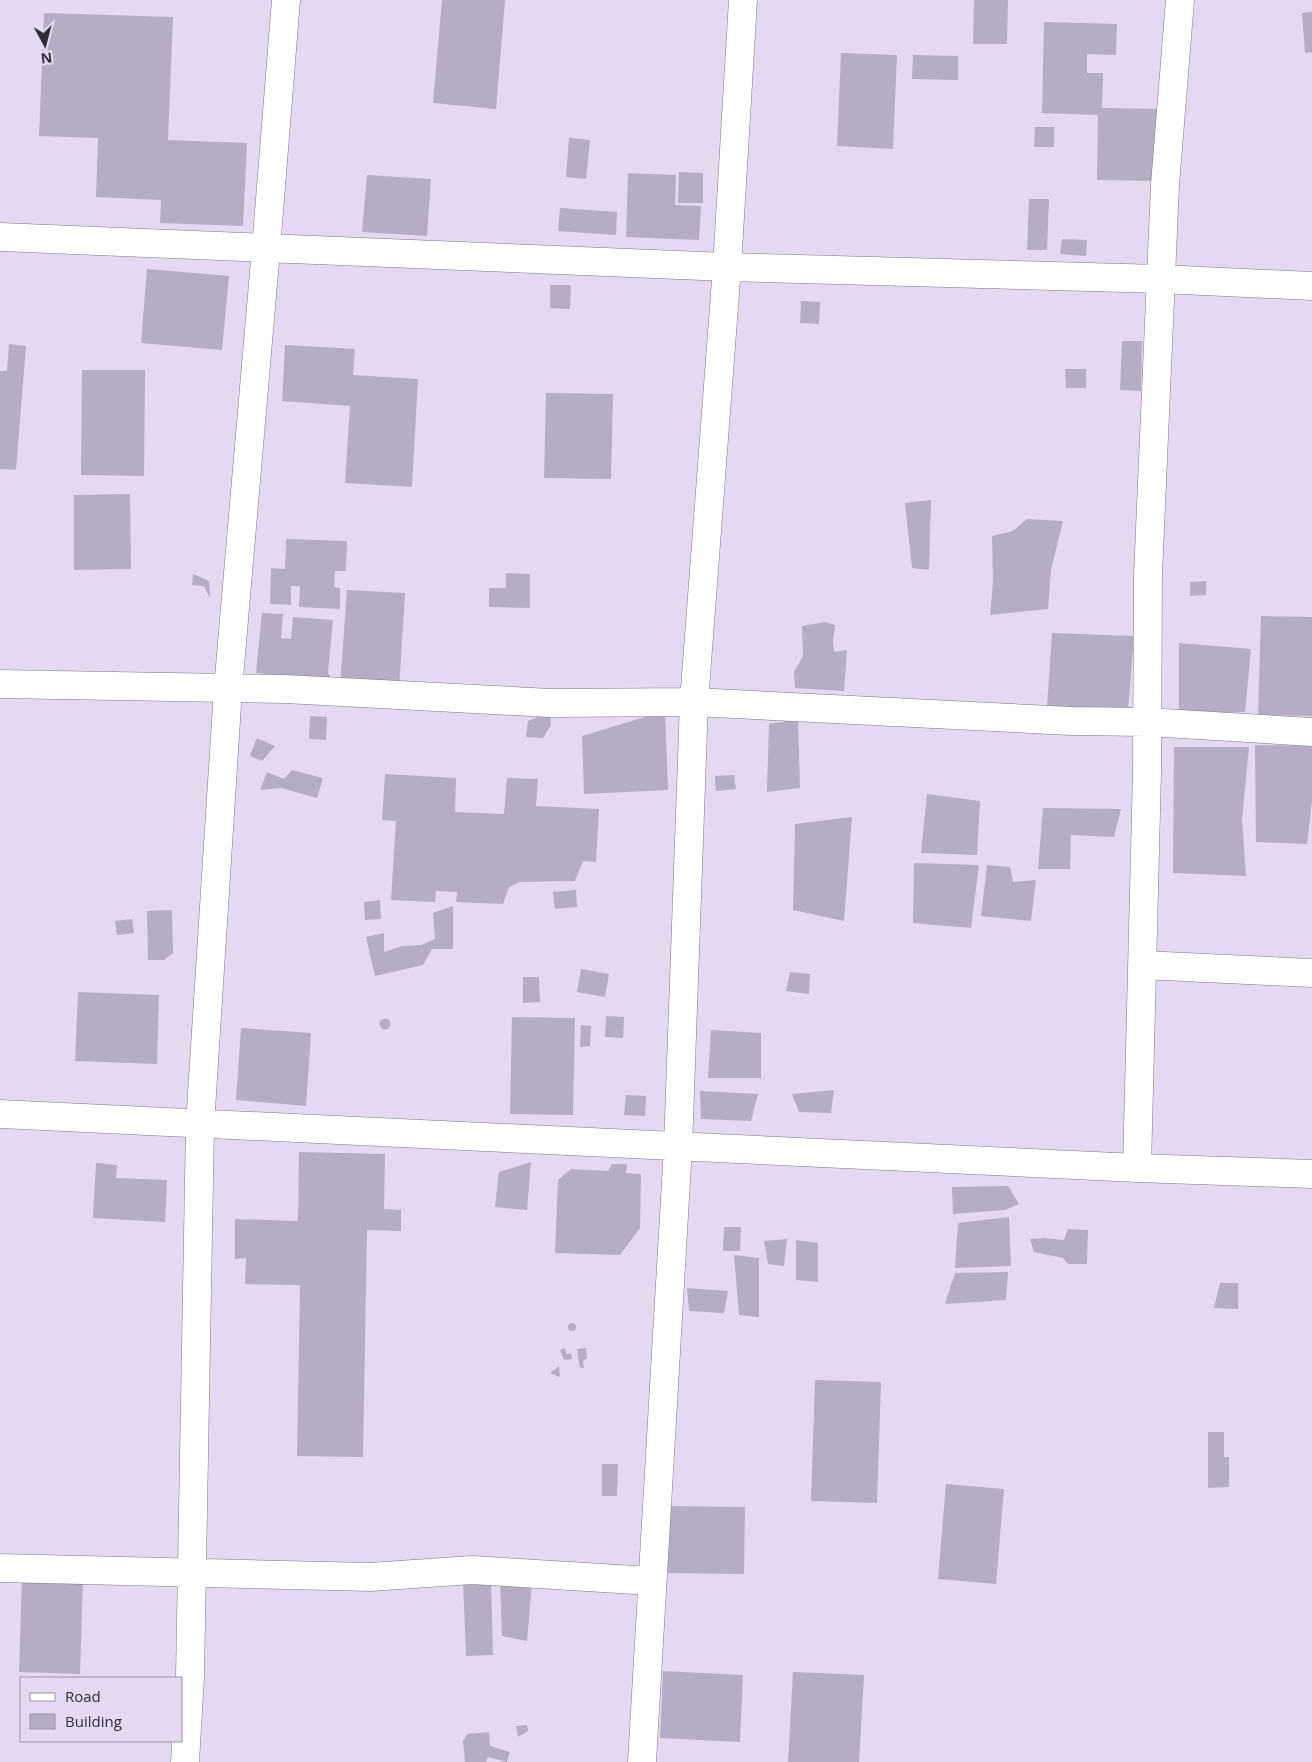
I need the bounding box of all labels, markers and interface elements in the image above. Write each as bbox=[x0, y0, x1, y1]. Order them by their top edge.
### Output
north arrow bbox=[20, 20, 70, 70]
text: N bbox=[40, 48, 53, 69]
legend bbox=[20, 1677, 182, 1742]
text: Road bbox=[65, 1686, 101, 1706]
text: Building bbox=[65, 1711, 122, 1731]

